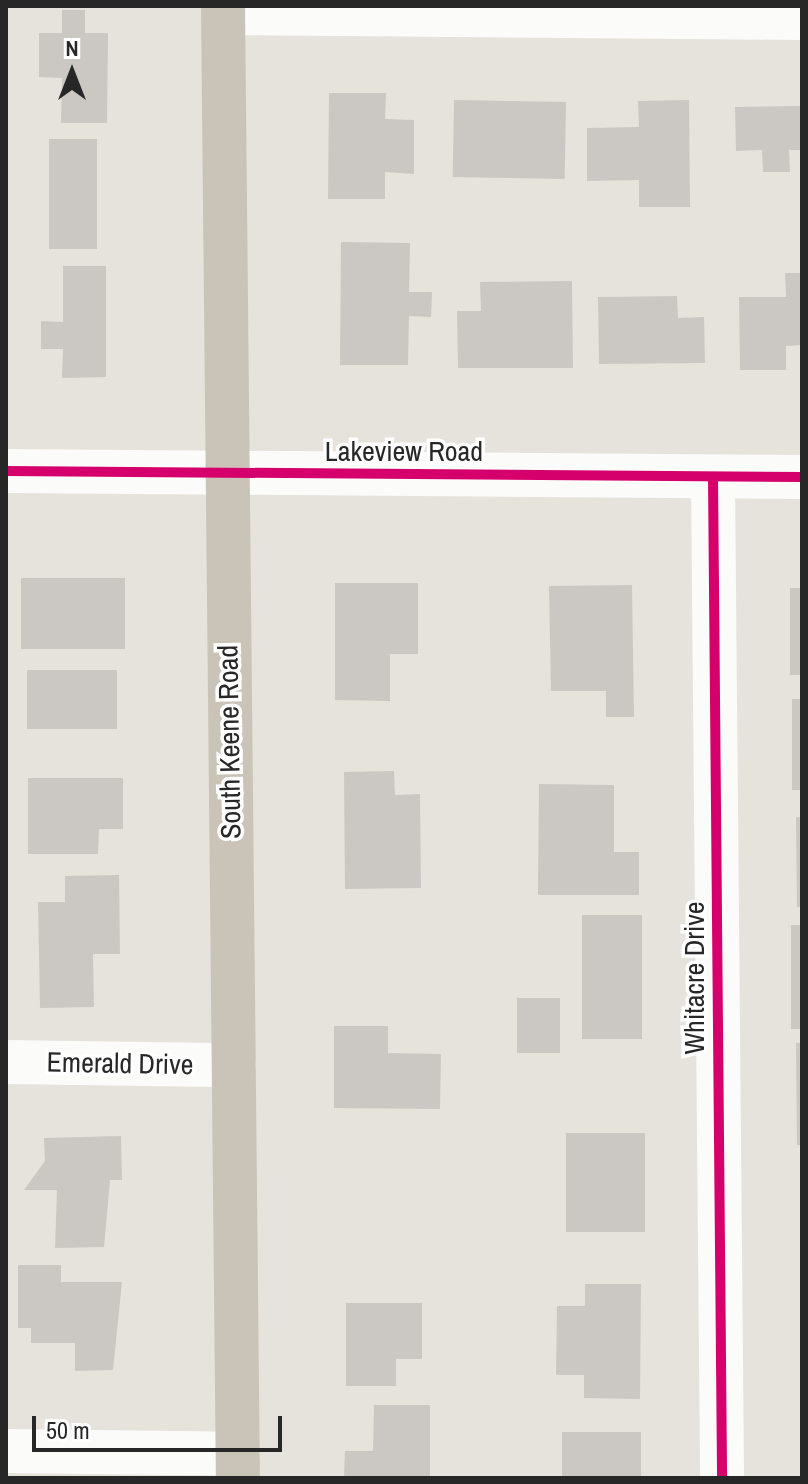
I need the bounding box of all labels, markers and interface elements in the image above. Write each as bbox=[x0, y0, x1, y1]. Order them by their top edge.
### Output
north arrow bbox=[32, 32, 112, 112]
text: N bbox=[65, 33, 79, 63]
street label: Lakeview Road bbox=[325, 434, 483, 468]
street label: South Keene Road bbox=[211, 645, 247, 839]
street label: Whitacre Drive bbox=[677, 901, 711, 1055]
street label: Emerald Drive bbox=[46, 1045, 194, 1081]
scale bar bbox=[36, 1400, 286, 1450]
text: 50 m bbox=[46, 1414, 90, 1446]

